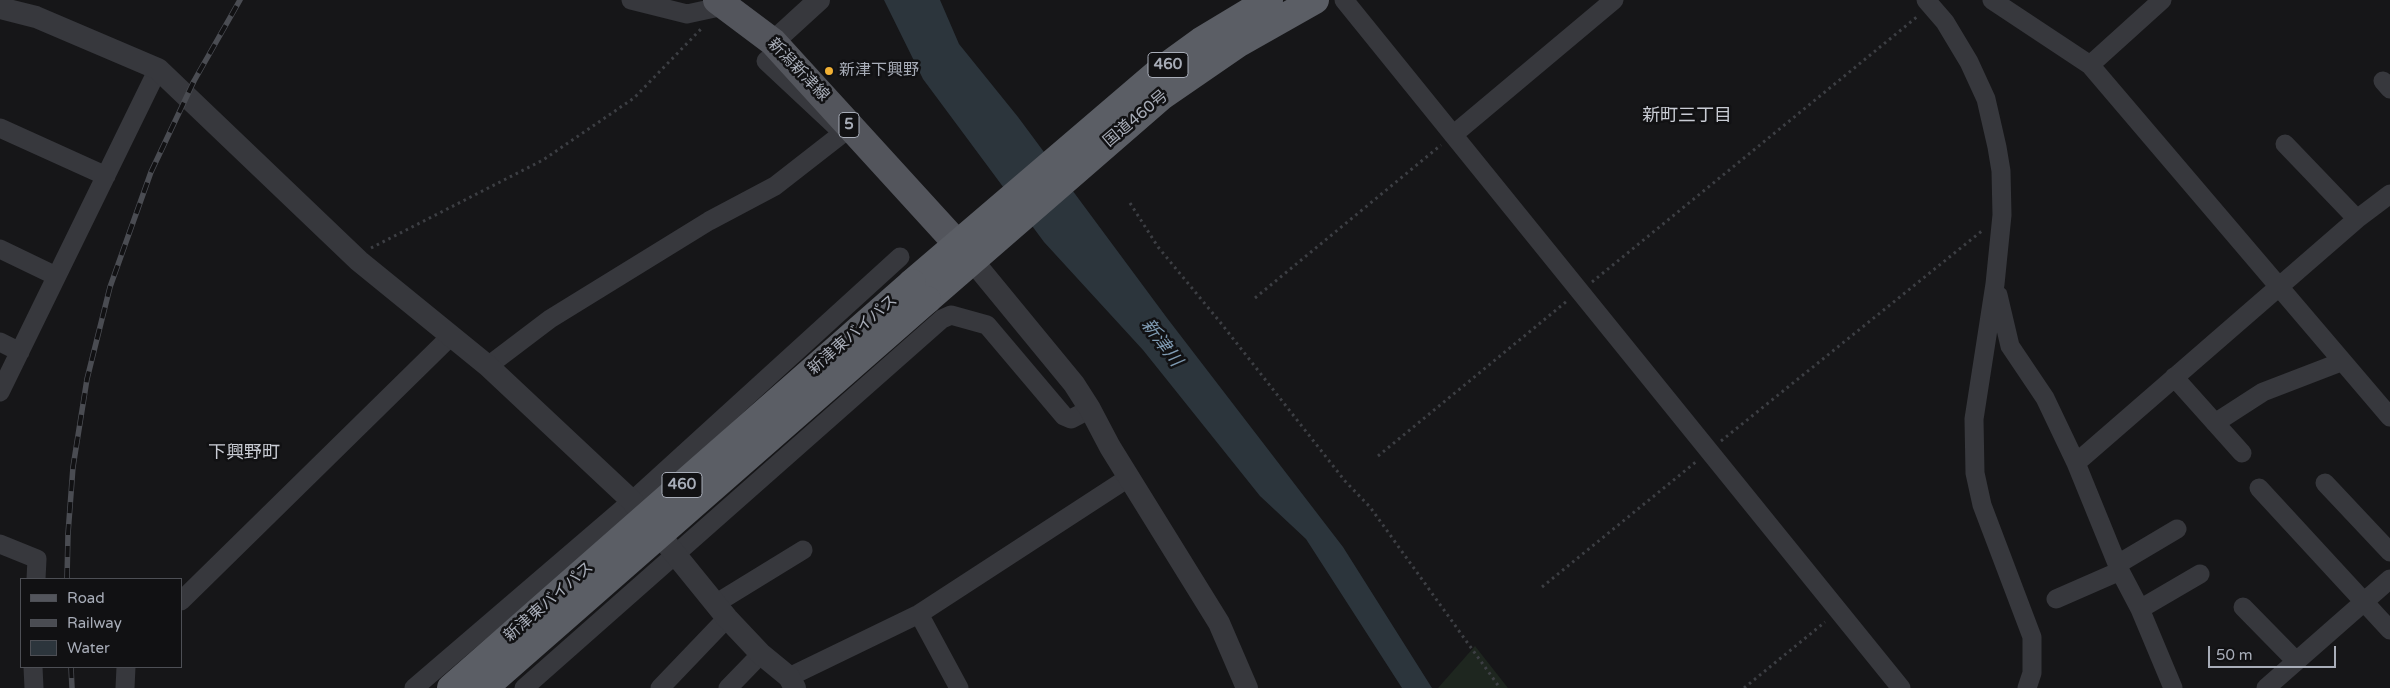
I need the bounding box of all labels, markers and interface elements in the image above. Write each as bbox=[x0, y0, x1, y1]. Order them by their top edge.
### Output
street label: 新潟新津線 bbox=[763, 35, 833, 105]
road number: 460 bbox=[1148, 52, 1188, 78]
place label: 新津下興野 bbox=[839, 61, 919, 81]
marker: 新津下興野 bbox=[823, 65, 835, 77]
street label: 国道460号 bbox=[1100, 87, 1172, 151]
district label: 新町三丁目 bbox=[1642, 105, 1732, 127]
road number: 5 bbox=[839, 112, 859, 138]
street label: 新津東バイパス bbox=[804, 291, 902, 379]
water label: 新津川 bbox=[1136, 315, 1186, 371]
district label: 下興野町 bbox=[208, 442, 280, 464]
road number: 460 bbox=[662, 472, 702, 498]
street label: 新津東バイパス bbox=[500, 558, 598, 646]
legend bbox=[20, 578, 182, 668]
text: Road bbox=[67, 589, 105, 607]
text: Railway bbox=[67, 614, 122, 632]
scale bar bbox=[2210, 636, 2338, 668]
text: Water bbox=[67, 639, 110, 657]
text: 50 m bbox=[2216, 646, 2253, 664]

